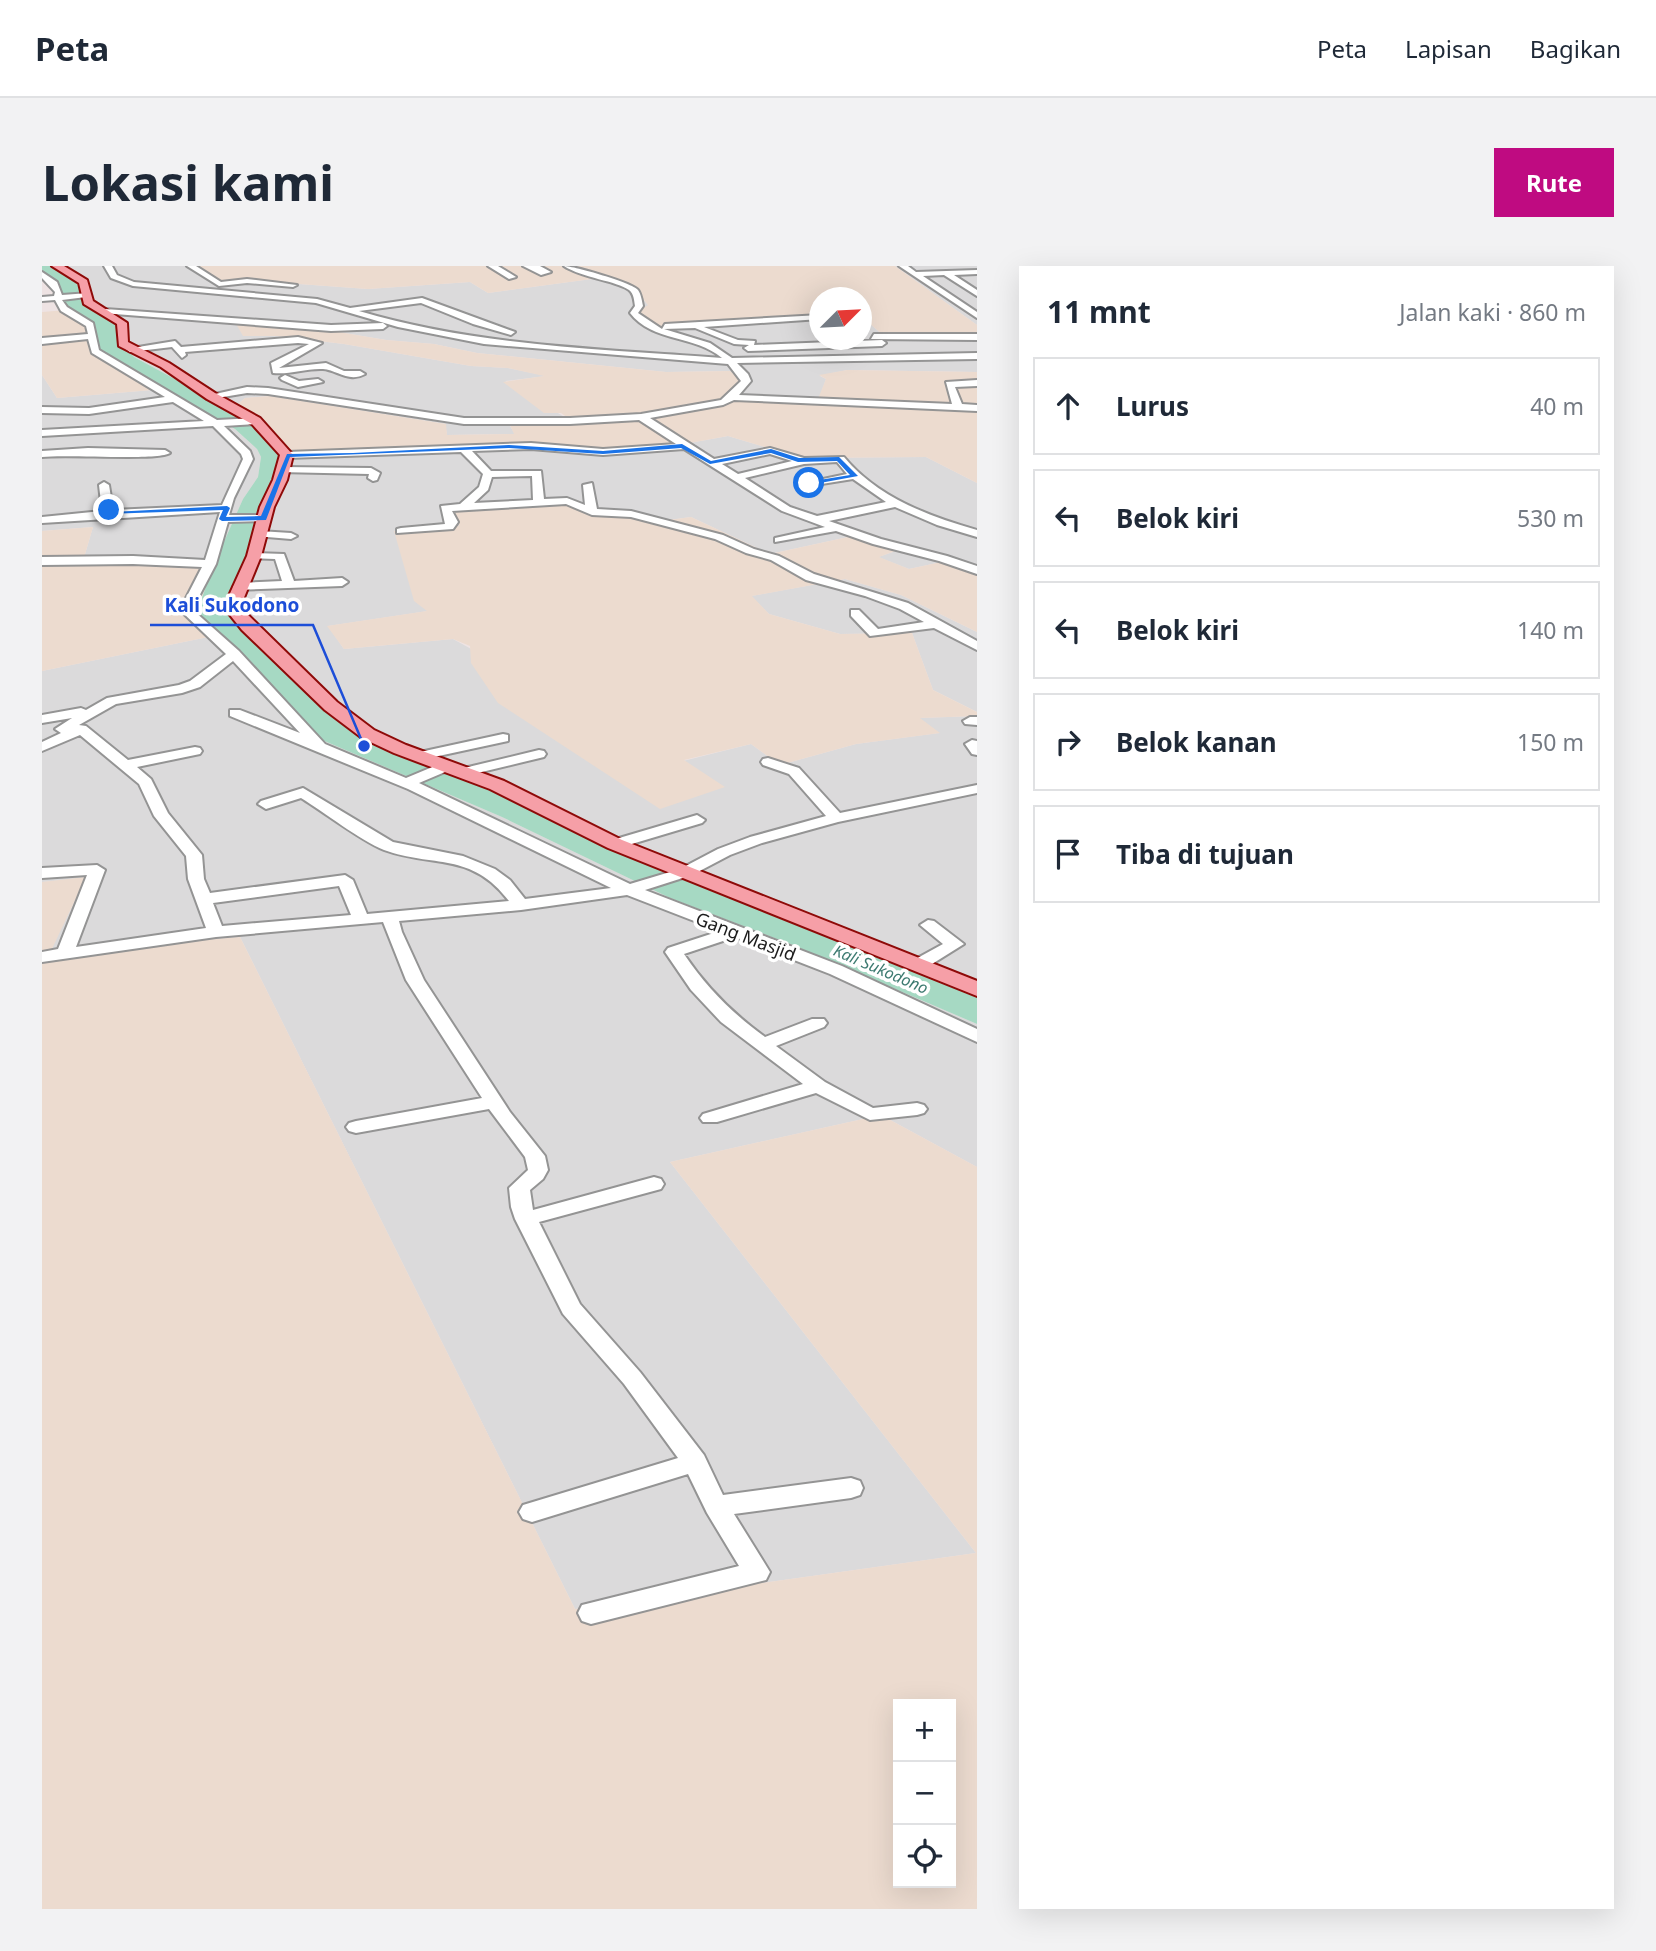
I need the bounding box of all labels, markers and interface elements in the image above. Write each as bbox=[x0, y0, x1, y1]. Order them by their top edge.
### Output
text: Peta bbox=[35, 26, 109, 71]
text: Peta bbox=[1317, 32, 1367, 65]
text: Lapisan bbox=[1405, 32, 1492, 65]
text: Bagikan bbox=[1530, 32, 1621, 65]
button: Rute bbox=[1494, 148, 1614, 217]
text: Lokasi kami bbox=[42, 149, 334, 215]
north arrow bbox=[809, 287, 872, 350]
text: 11 mnt bbox=[1047, 291, 1151, 332]
text: Jalan kaki · 860 m bbox=[1399, 296, 1586, 328]
icon: ahead bbox=[1049, 387, 1087, 425]
text: Lurus bbox=[1116, 388, 1189, 424]
text: 40 m bbox=[1530, 390, 1584, 422]
route start bbox=[793, 467, 824, 498]
route end bbox=[93, 494, 124, 525]
icon: left bbox=[1049, 499, 1087, 537]
text: Belok kiri bbox=[1116, 500, 1239, 536]
text: 530 m bbox=[1517, 502, 1584, 534]
callout: Kali Sukodono bbox=[150, 585, 313, 625]
text: Kali Sukodono bbox=[165, 592, 299, 618]
icon: left bbox=[1049, 611, 1087, 649]
text: Belok kiri bbox=[1116, 612, 1239, 648]
text: 140 m bbox=[1517, 614, 1584, 646]
icon: right bbox=[1049, 723, 1087, 761]
text: Belok kanan bbox=[1116, 724, 1277, 760]
text: 150 m bbox=[1517, 726, 1584, 758]
icon: arrive bbox=[1049, 835, 1087, 873]
text: Tiba di tujuan bbox=[1116, 836, 1294, 872]
street label: Gang Masjid bbox=[692, 906, 800, 966]
water label: Kali Sukodono bbox=[830, 939, 932, 999]
map controls bbox=[893, 1699, 956, 1888]
button: + bbox=[893, 1699, 956, 1762]
button: − bbox=[893, 1762, 956, 1825]
button: locate bbox=[893, 1825, 956, 1888]

